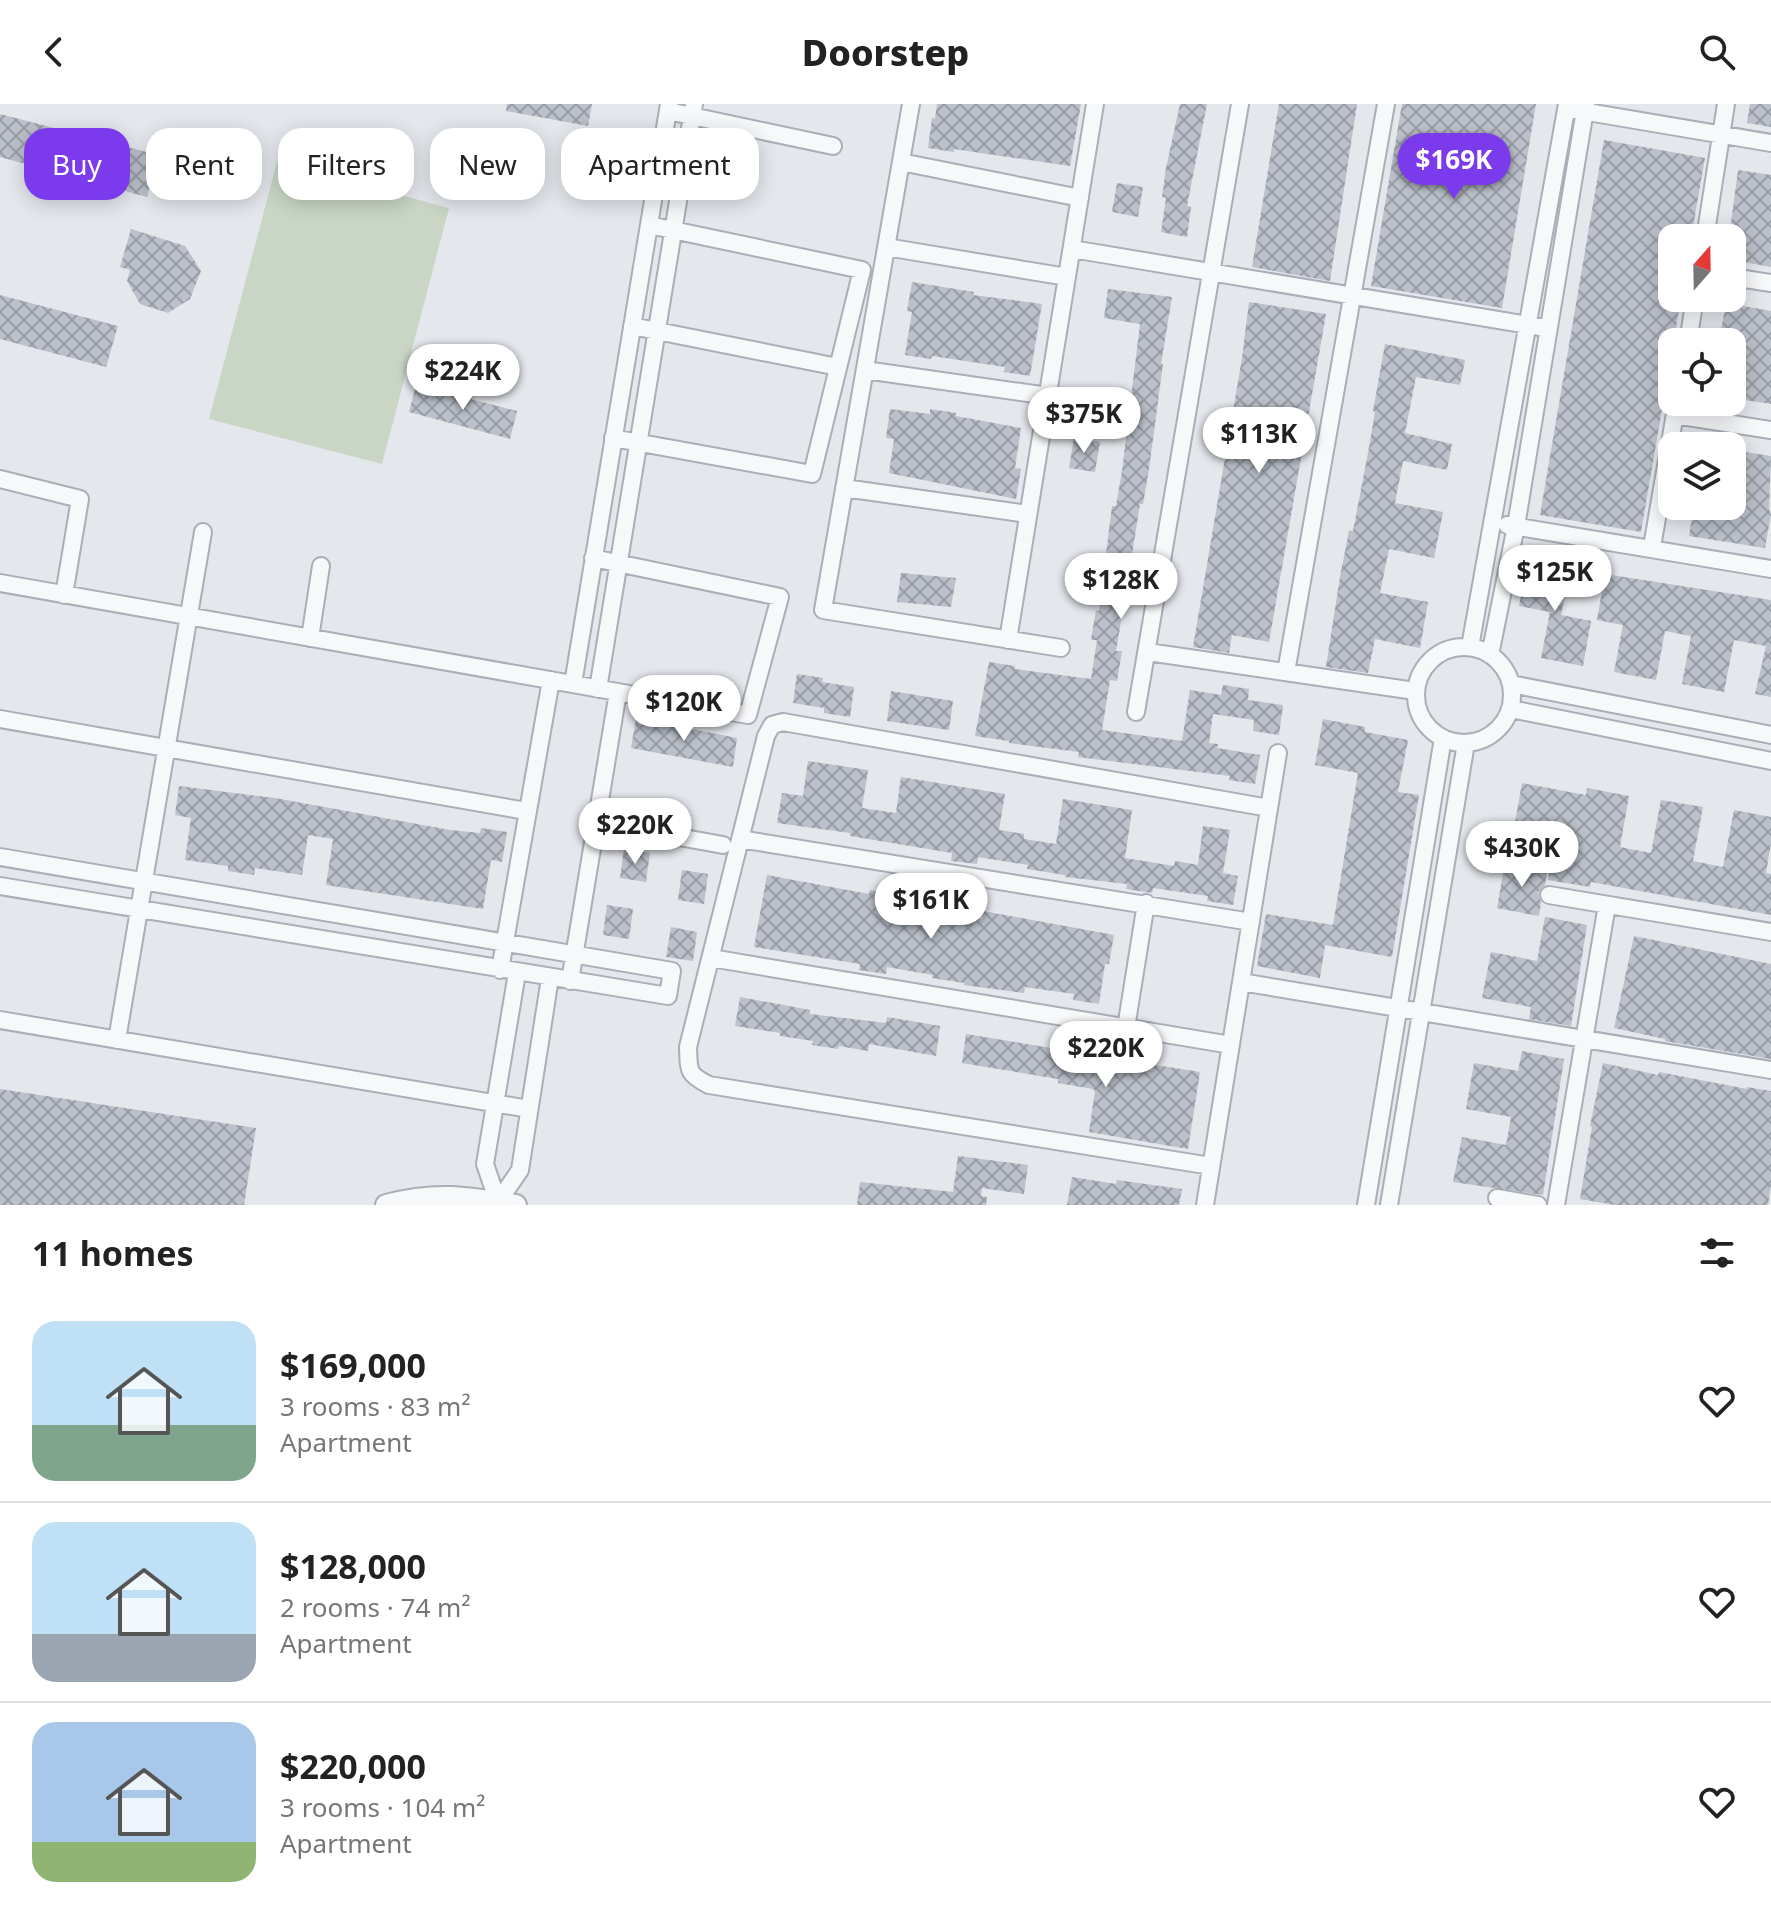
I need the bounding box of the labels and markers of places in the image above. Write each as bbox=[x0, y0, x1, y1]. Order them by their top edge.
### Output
pin: $169K bbox=[1398, 133, 1510, 201]
pin: $224K bbox=[407, 344, 519, 412]
pin: $375K bbox=[1028, 387, 1140, 455]
pin: $113K bbox=[1203, 407, 1315, 475]
pin: $125K bbox=[1499, 545, 1611, 613]
pin: $128K bbox=[1065, 553, 1177, 621]
pin: $120K bbox=[628, 675, 740, 743]
pin: $220K bbox=[579, 798, 691, 866]
pin: $430K bbox=[1466, 821, 1578, 889]
pin: $161K bbox=[875, 873, 987, 941]
pin: $220K bbox=[1050, 1021, 1162, 1089]

